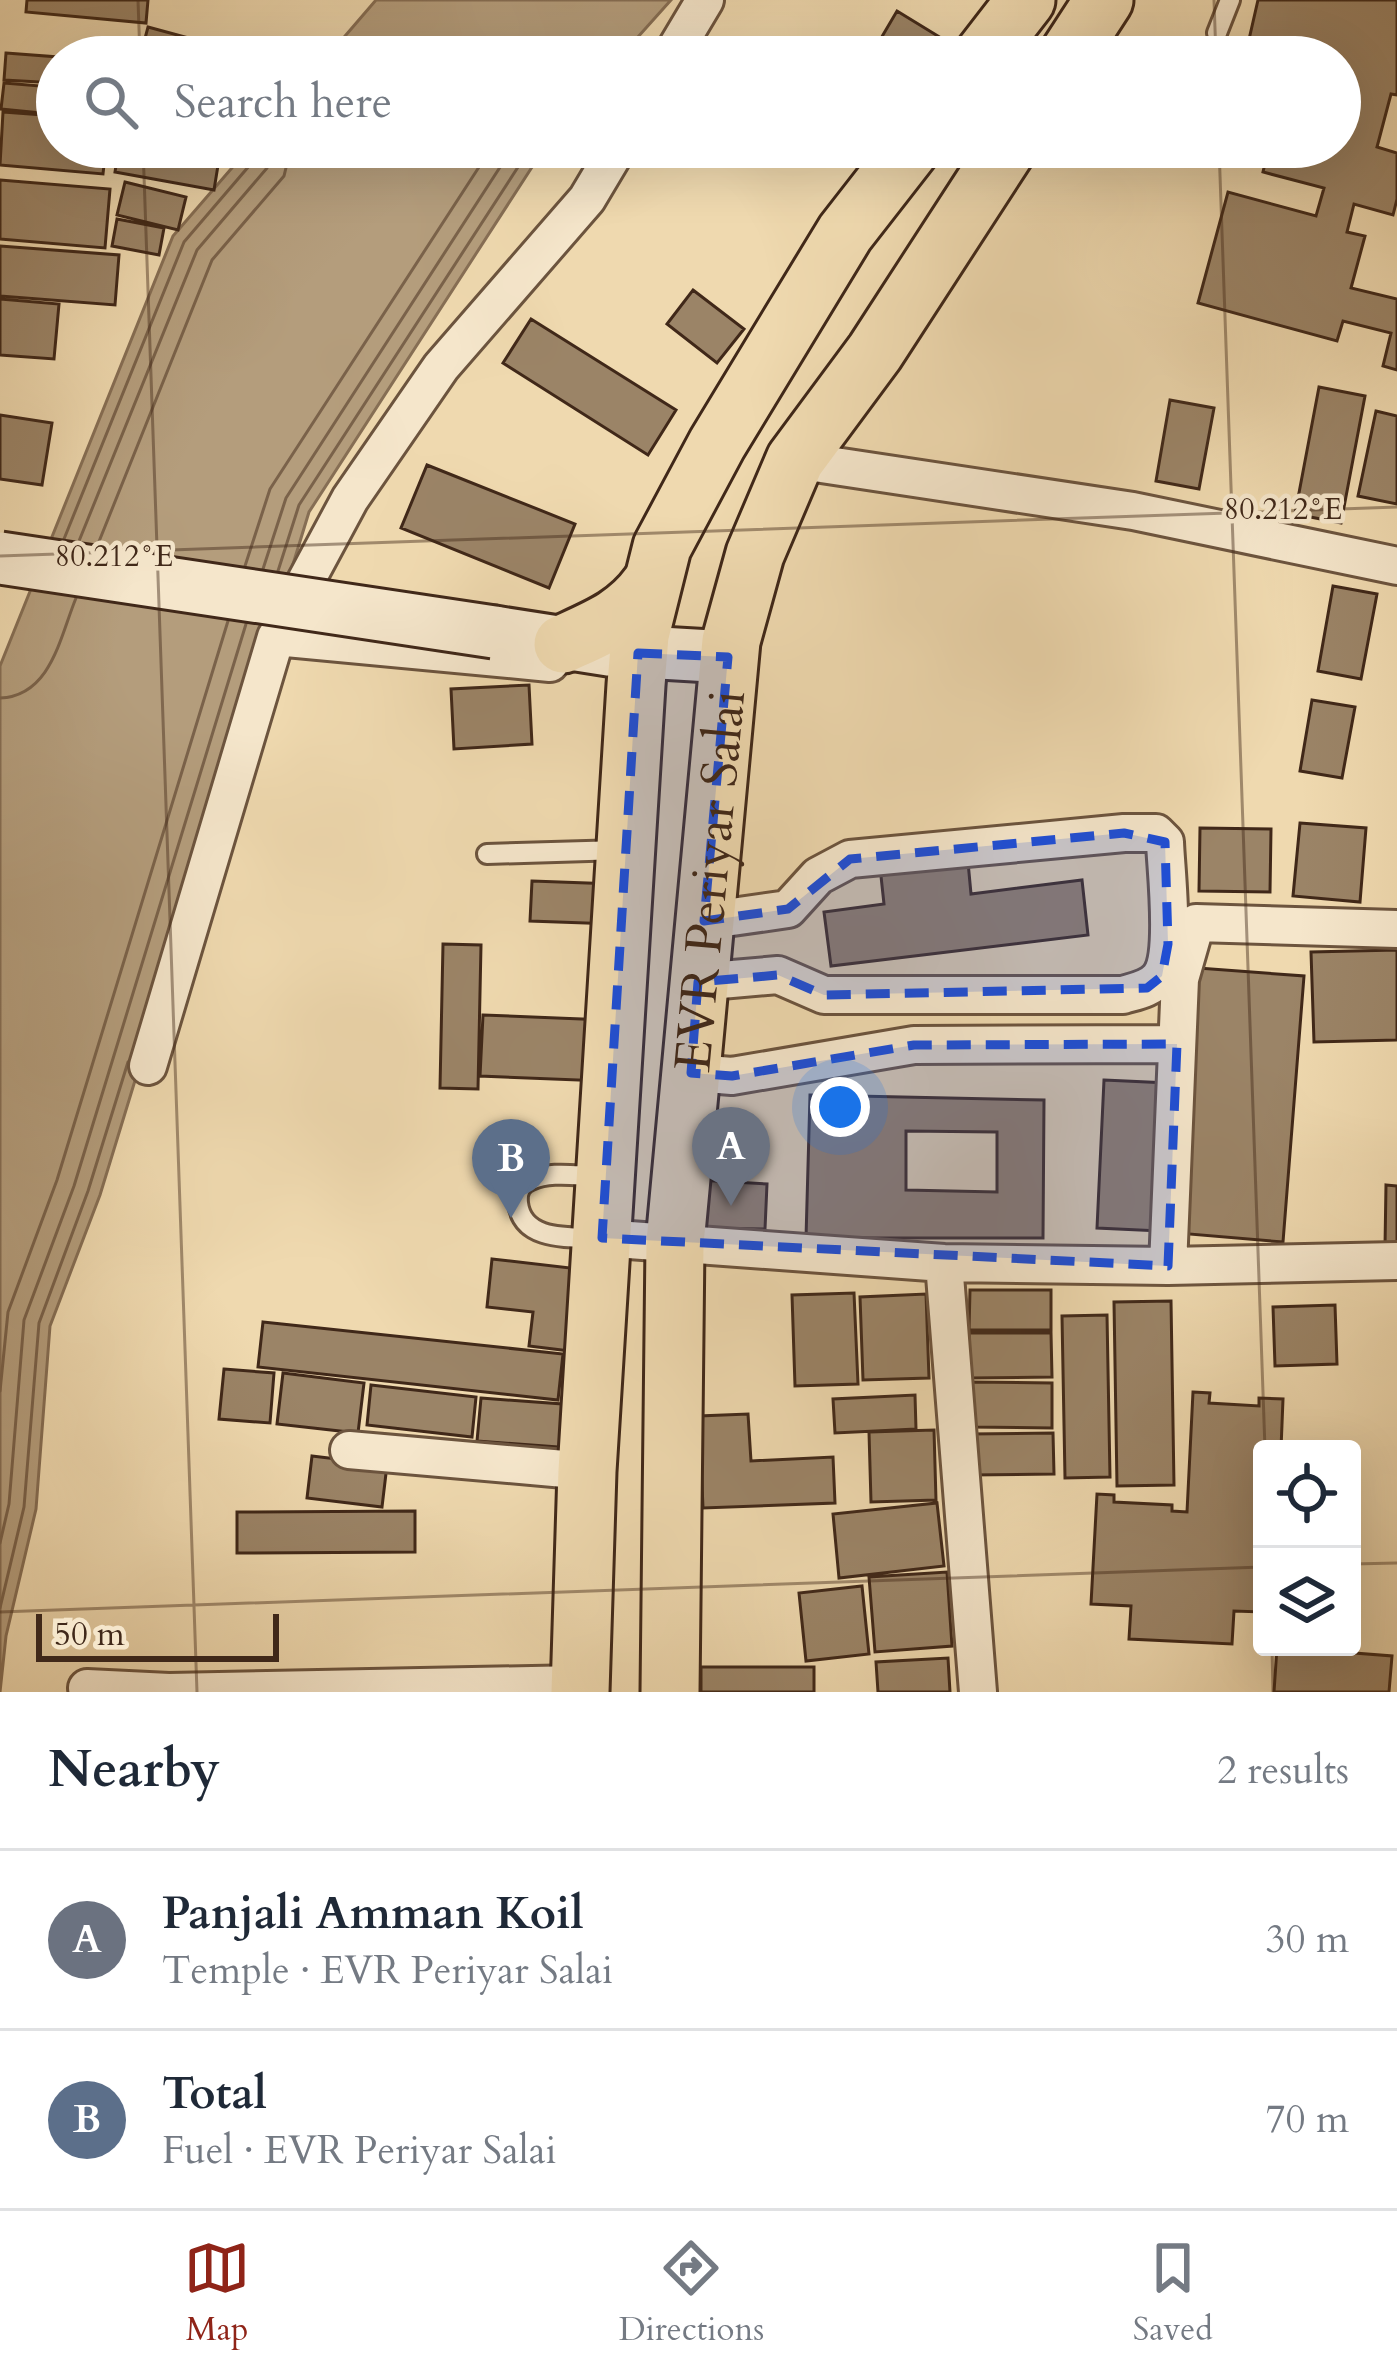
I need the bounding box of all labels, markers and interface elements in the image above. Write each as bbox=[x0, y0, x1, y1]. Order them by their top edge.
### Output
search box bbox=[36, 36, 1361, 168]
icon: search bbox=[78, 69, 144, 135]
text: Search here bbox=[174, 72, 392, 133]
text: 80.212°E bbox=[1224, 489, 1342, 530]
text: 80.212°E bbox=[55, 536, 173, 577]
street label: EVR Periyar Salai bbox=[658, 687, 763, 1075]
your location bbox=[810, 1077, 870, 1137]
pin: A bbox=[692, 1107, 770, 1206]
pin: B bbox=[472, 1119, 550, 1218]
map controls bbox=[1253, 1440, 1361, 1656]
button: locate bbox=[1253, 1440, 1361, 1548]
button: layers bbox=[1253, 1548, 1361, 1656]
scale bar bbox=[36, 1608, 279, 1661]
text: 50 m bbox=[54, 1612, 125, 1657]
text: Nearby bbox=[48, 1735, 220, 1805]
text: 2 results bbox=[1217, 1744, 1349, 1797]
text: Panjali Amman Koil bbox=[162, 1883, 584, 1944]
text: A bbox=[72, 1913, 102, 1966]
text: 30 m bbox=[1266, 1913, 1349, 1966]
text: Temple · EVR Periyar Salai bbox=[162, 1944, 613, 1997]
text: Total bbox=[162, 2063, 267, 2124]
text: B bbox=[73, 2093, 101, 2146]
text: 70 m bbox=[1266, 2093, 1349, 2146]
text: Fuel · EVR Periyar Salai bbox=[162, 2124, 557, 2177]
tab: Map bbox=[184, 2235, 250, 2352]
tab: Directions bbox=[619, 2235, 764, 2352]
tab: Saved bbox=[1133, 2235, 1213, 2352]

